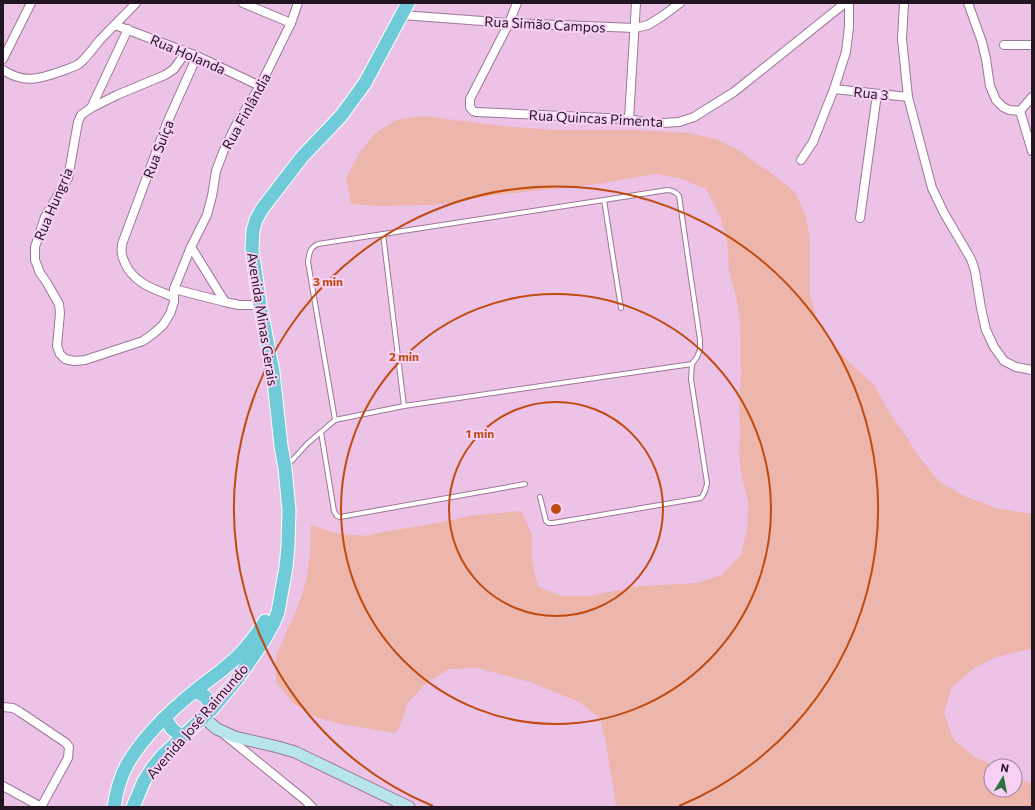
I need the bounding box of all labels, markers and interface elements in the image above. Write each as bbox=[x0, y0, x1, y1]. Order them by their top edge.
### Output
street label: Rua Simão Campos bbox=[484, 12, 606, 36]
street label: Rua Holanda bbox=[148, 30, 228, 78]
street label: Rua Finlândia bbox=[218, 70, 274, 152]
street label: Rua 3 bbox=[853, 83, 889, 103]
street label: Rua Quincas Pimenta bbox=[528, 106, 664, 130]
street label: Rua Suíça bbox=[139, 117, 177, 181]
street label: Rua Hungria bbox=[30, 165, 76, 243]
street label: Avenida Minas Gerais bbox=[244, 251, 282, 387]
text: 3 min bbox=[313, 274, 343, 288]
text: 2 min bbox=[389, 349, 419, 363]
text: 1 min bbox=[466, 426, 494, 440]
centre of rings bbox=[549, 502, 563, 516]
street label: Avenida José Raimundo bbox=[142, 660, 252, 782]
north arrow bbox=[983, 758, 1023, 798]
text: N bbox=[1000, 761, 1010, 775]

